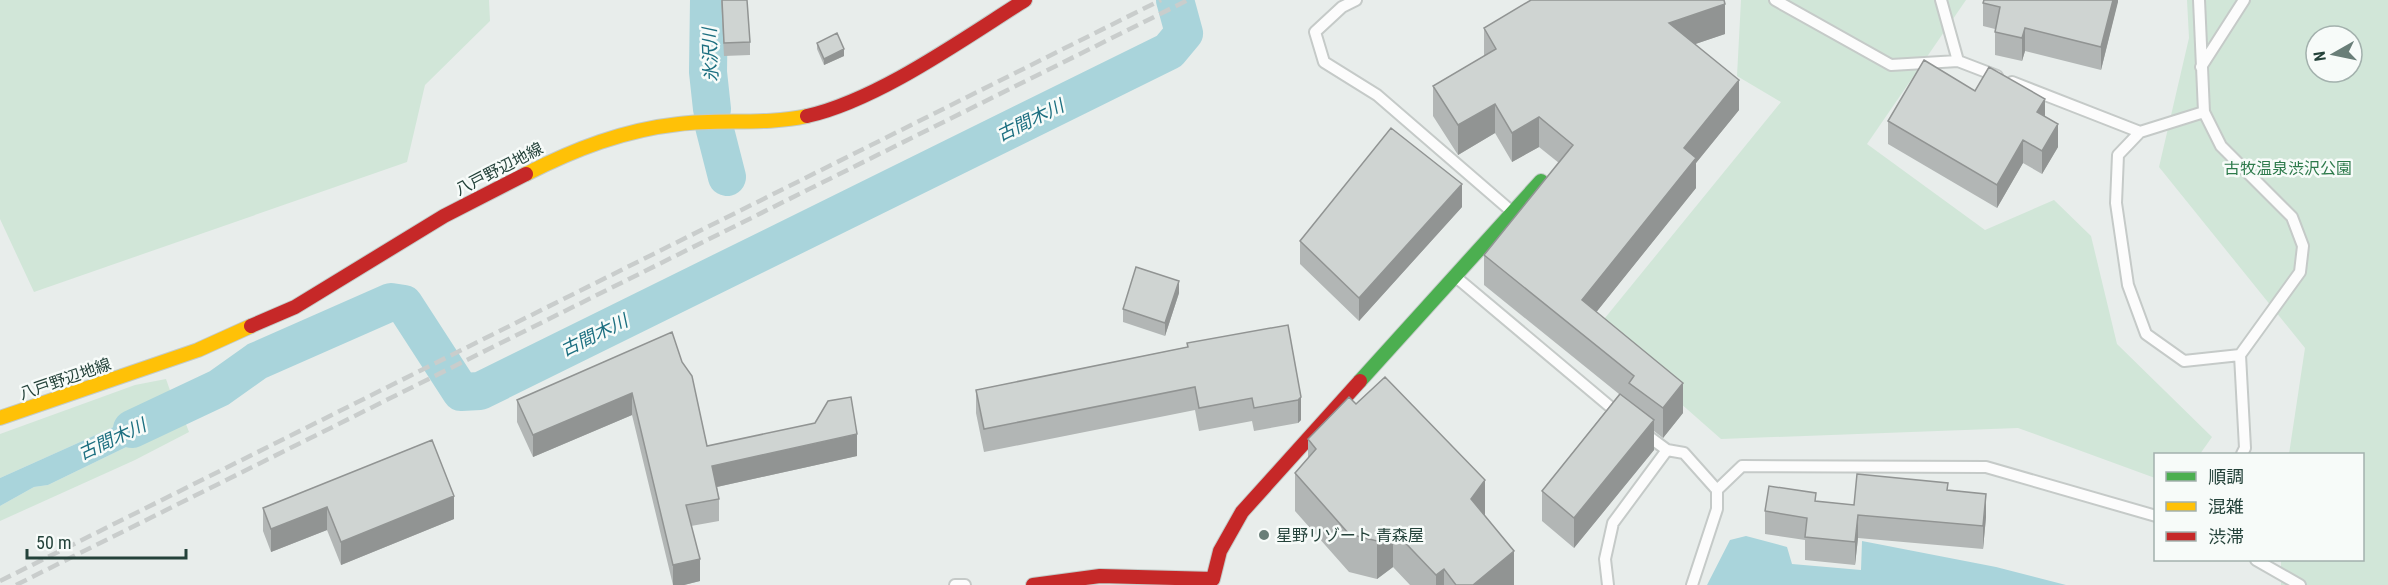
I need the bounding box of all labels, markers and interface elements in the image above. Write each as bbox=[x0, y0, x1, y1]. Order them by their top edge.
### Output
north arrow bbox=[2304, 24, 2364, 84]
water label: 氷沢川 bbox=[698, 26, 721, 82]
text: N bbox=[2310, 50, 2330, 63]
water label: 古間木川 bbox=[993, 94, 1069, 145]
street label: 八戸野辺地線 bbox=[452, 139, 546, 199]
park label: 古牧温泉渋沢公園 bbox=[2224, 159, 2352, 178]
water label: 古間木川 bbox=[557, 309, 633, 360]
street label: 八戸野辺地線 bbox=[17, 354, 113, 404]
water label: 古間木川 bbox=[75, 413, 151, 464]
legend bbox=[2154, 453, 2364, 561]
text: 順調 bbox=[2208, 466, 2244, 487]
text: 混雑 bbox=[2208, 496, 2244, 517]
scale bar bbox=[27, 522, 186, 560]
place label: 星野リゾート 青森屋 bbox=[1276, 526, 1424, 545]
text: 渋滞 bbox=[2208, 526, 2244, 547]
marker: 星野リゾート 青森屋 bbox=[1257, 528, 1271, 542]
text: 50 m bbox=[36, 532, 71, 553]

